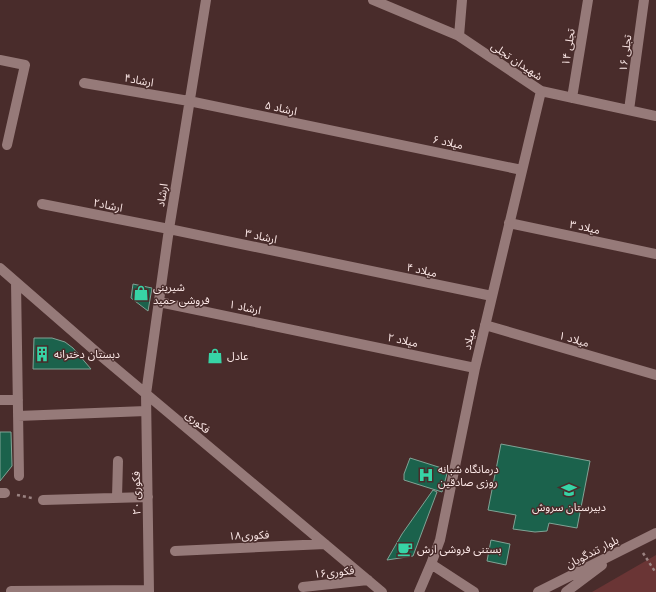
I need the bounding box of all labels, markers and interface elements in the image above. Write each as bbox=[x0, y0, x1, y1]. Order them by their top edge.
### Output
street label: تجلی ۱۴ bbox=[559, 28, 578, 66]
street label: ۱۶ تجلی bbox=[616, 34, 635, 72]
street label: شهیدان تجلی bbox=[489, 40, 545, 84]
street label: ۴ارشاد bbox=[123, 72, 155, 89]
street label: ۵ ارشاد bbox=[264, 99, 298, 118]
street label: ۶ میلاد bbox=[431, 133, 465, 152]
street label: ارشاد bbox=[154, 183, 171, 208]
street label: ۲ارشاد bbox=[92, 196, 124, 215]
street label: ۳ میلاد bbox=[568, 218, 602, 237]
street label: ۳ ارشاد bbox=[244, 227, 278, 246]
street label: ۴ میلاد bbox=[405, 261, 439, 280]
place label: شیرینی فروشی حمید bbox=[153, 281, 210, 307]
shop icon: شیرینی فروشی حمید bbox=[132, 284, 150, 302]
street label: ۱ ارشاد bbox=[228, 298, 262, 317]
street label: میلاد bbox=[461, 327, 478, 351]
street label: ۱ میلاد bbox=[557, 329, 591, 350]
street label: ۲ میلاد bbox=[386, 331, 420, 350]
building icon: دبستان دخترانه bbox=[33, 345, 51, 363]
shop icon: عادل bbox=[206, 347, 224, 365]
place label: دبستان دخترانه bbox=[54, 348, 120, 361]
place label: عادل bbox=[227, 350, 249, 363]
street label: فکوری bbox=[183, 408, 213, 436]
place label: درمانگاه شبانه روزی صادقین bbox=[438, 463, 499, 489]
hospital icon: درمانگاه شبانه روزی صادقین bbox=[417, 466, 435, 484]
street label: فکوری ۲۰ bbox=[130, 471, 143, 515]
school or university icon: دبیرستان سروش bbox=[560, 481, 578, 499]
place label: دبیرستان سروش bbox=[532, 501, 606, 514]
street label: فکوری۱۸ bbox=[228, 528, 270, 543]
street label: بلوار تندگویان bbox=[564, 534, 621, 571]
cafe icon: بستنی فروشی ارش bbox=[396, 540, 414, 558]
place label: بستنی فروشی ارش bbox=[417, 543, 502, 556]
street label: فکوری۱۶ bbox=[313, 564, 355, 581]

